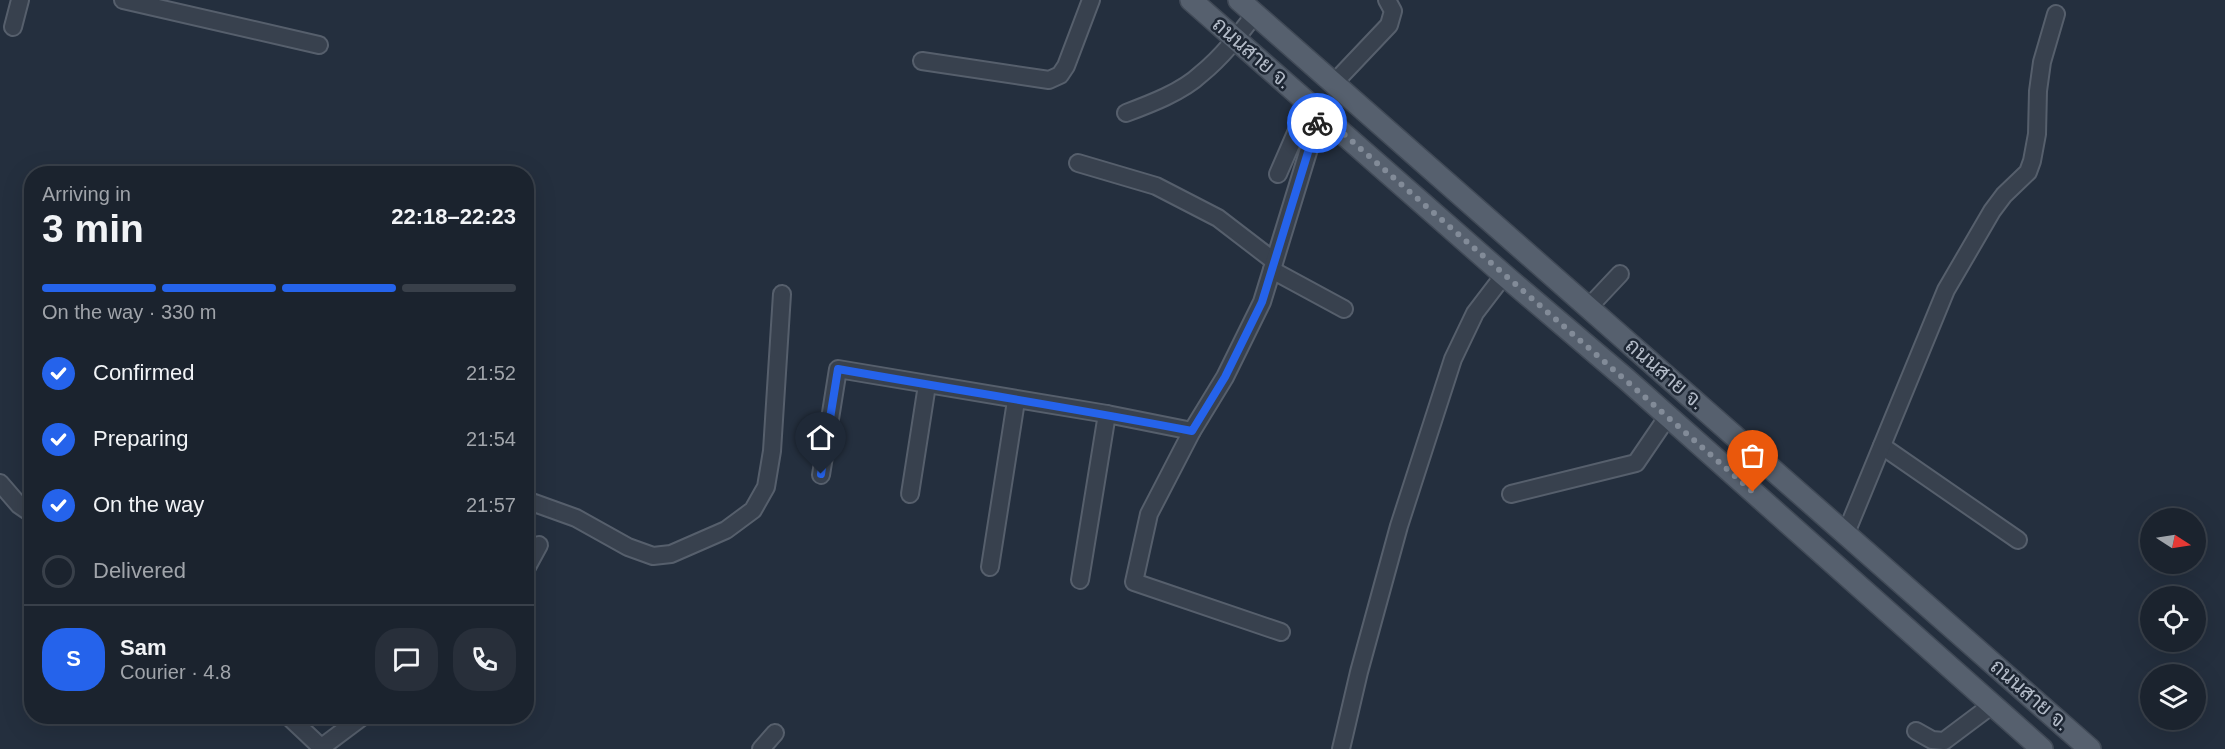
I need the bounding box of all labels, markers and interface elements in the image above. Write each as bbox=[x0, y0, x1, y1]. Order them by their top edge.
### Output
street label: ถนนสาย จ. bbox=[1208, 12, 1296, 93]
courier bbox=[1287, 93, 1347, 153]
icon: bike bbox=[1301, 107, 1334, 140]
text: Arriving in bbox=[42, 183, 131, 205]
text: 22:18–22:23 bbox=[391, 204, 516, 229]
text: 3 min bbox=[42, 207, 144, 250]
text: On the way · 330 m bbox=[42, 301, 217, 323]
street label: ถนนสาย จ. bbox=[1621, 333, 1709, 414]
icon: check bbox=[42, 357, 75, 390]
text: Confirmed bbox=[93, 360, 194, 385]
text: 21:52 bbox=[466, 362, 516, 384]
pin bbox=[795, 412, 846, 474]
icon: home bbox=[804, 421, 837, 454]
icon: check bbox=[42, 423, 75, 456]
text: Preparing bbox=[93, 426, 188, 451]
text: 21:54 bbox=[466, 428, 516, 450]
pin bbox=[1727, 430, 1778, 492]
icon: bag bbox=[1736, 439, 1769, 472]
icon: check bbox=[42, 489, 75, 522]
text: On the way bbox=[93, 492, 204, 517]
text: 21:57 bbox=[466, 494, 516, 516]
north arrow bbox=[2140, 508, 2206, 574]
map controls bbox=[2140, 508, 2206, 730]
text: Delivered bbox=[93, 558, 186, 583]
button: locate bbox=[2140, 586, 2206, 652]
button: chat bbox=[375, 628, 438, 691]
button: phone bbox=[453, 628, 516, 691]
text: Sam bbox=[120, 635, 166, 660]
text: S bbox=[66, 646, 81, 671]
street label: ถนนสาย จ. bbox=[1986, 654, 2074, 735]
text: Courier · 4.8 bbox=[120, 661, 231, 683]
button: layers bbox=[2140, 664, 2206, 730]

